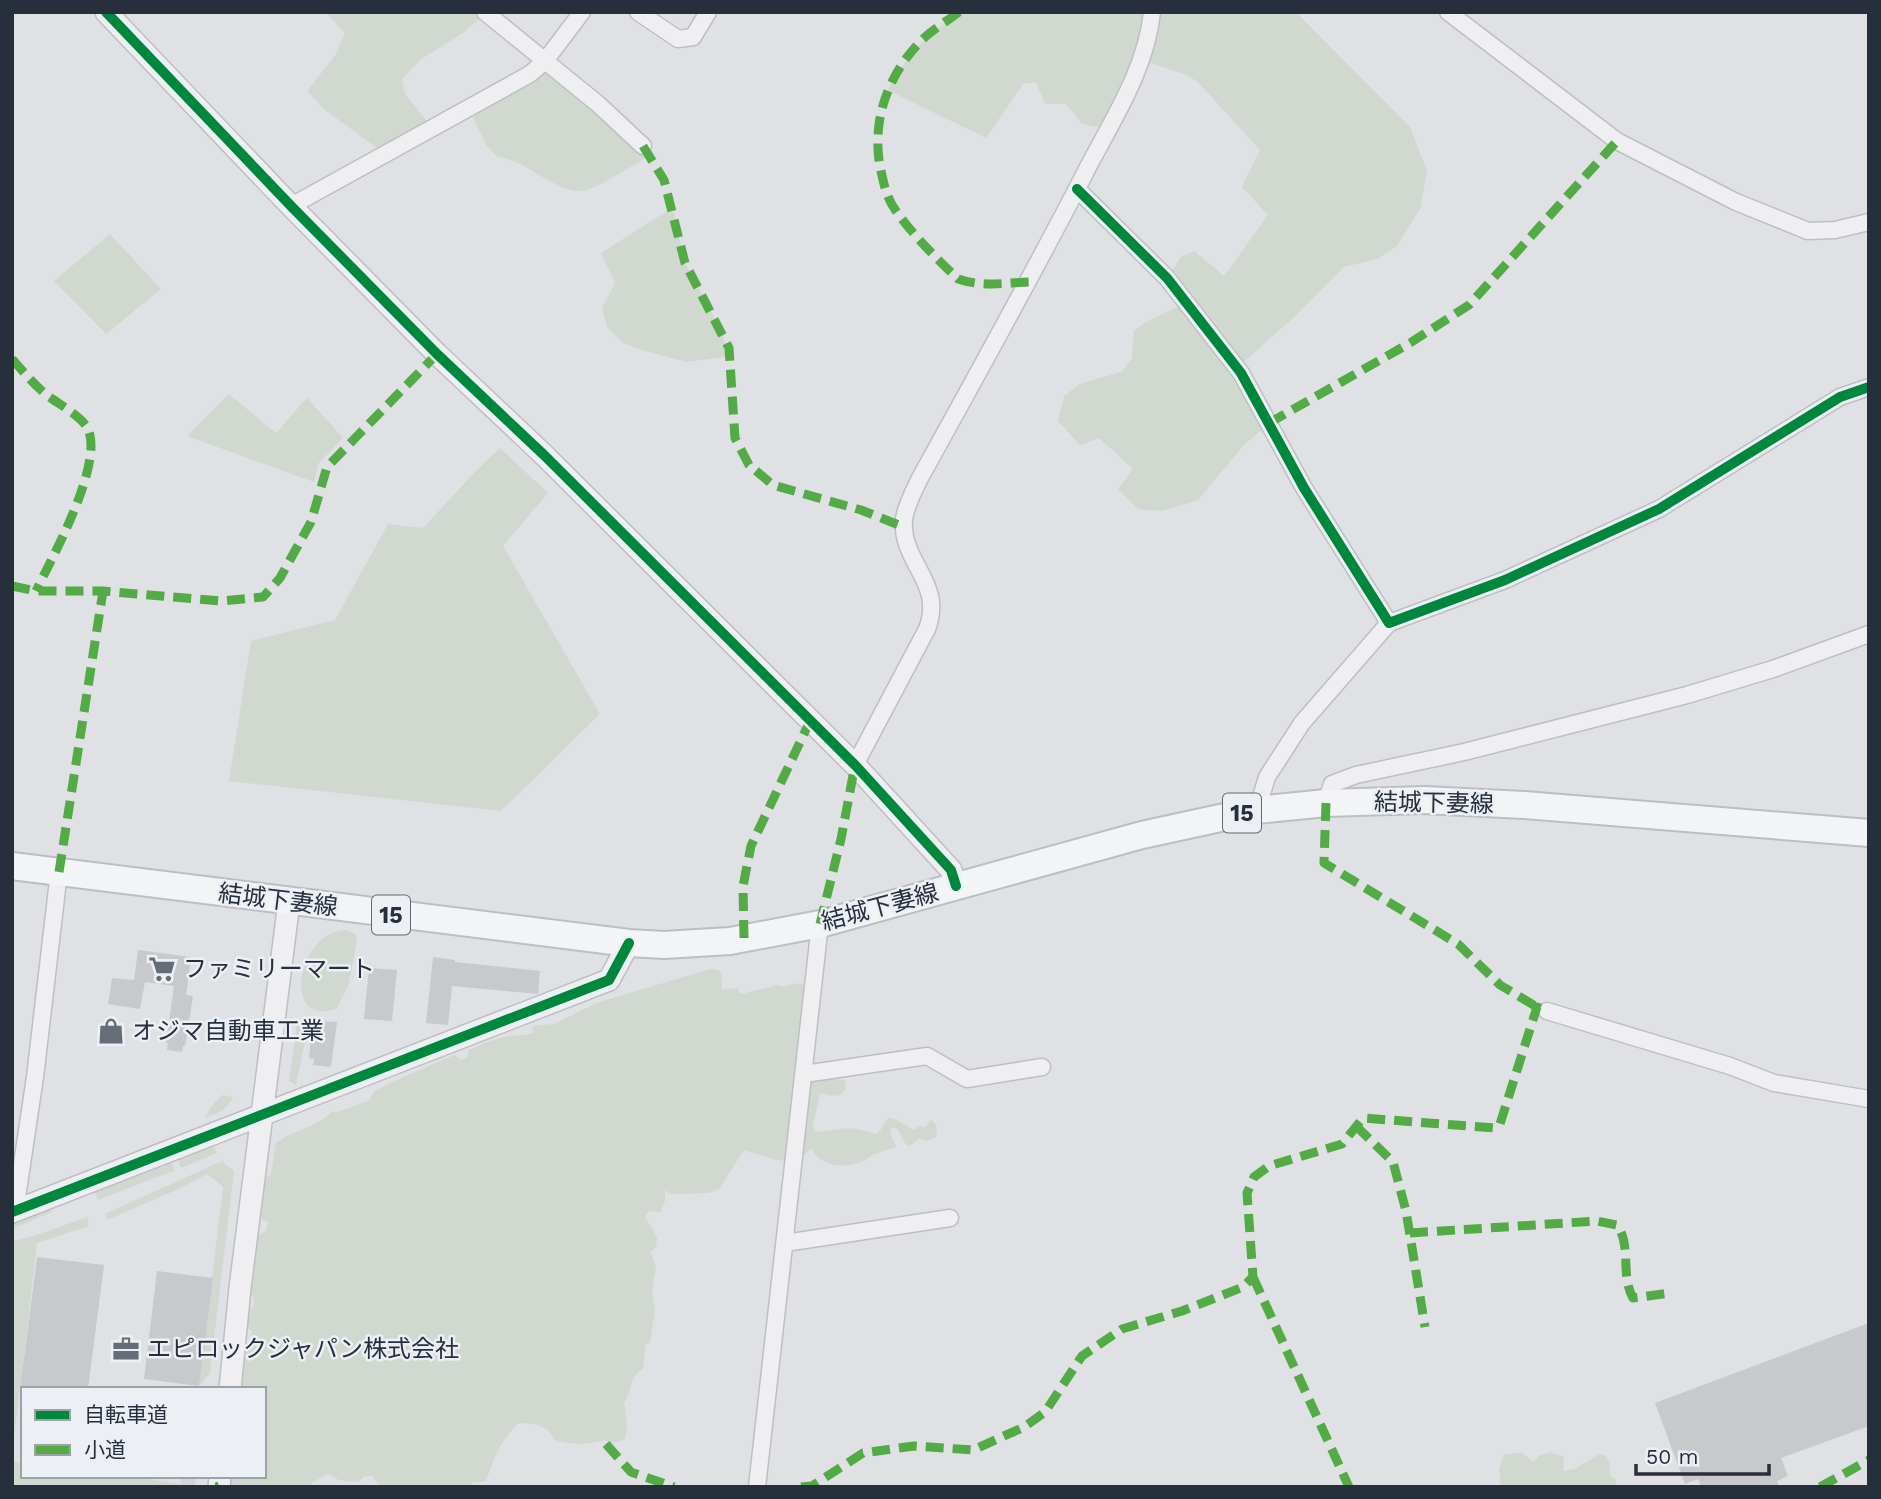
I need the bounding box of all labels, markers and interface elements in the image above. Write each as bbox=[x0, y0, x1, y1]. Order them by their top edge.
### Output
street label: 結城下妻線 bbox=[1374, 788, 1494, 818]
road number: 15 bbox=[1223, 793, 1261, 832]
street label: 結城下妻線 bbox=[818, 878, 942, 936]
street label: 結城下妻線 bbox=[217, 879, 339, 921]
road number: 15 bbox=[372, 896, 410, 934]
supermarket icon: ファミリーマート bbox=[147, 954, 177, 984]
place label: ファミリーマート bbox=[183, 955, 375, 983]
shop icon: オジマ自動車工業 bbox=[96, 1016, 126, 1046]
place label: オジマ自動車工業 bbox=[132, 1017, 324, 1045]
office icon: エピロックジャパン株式会社 bbox=[111, 1334, 141, 1364]
place label: エピロックジャパン株式会社 bbox=[147, 1335, 459, 1363]
legend bbox=[21, 1387, 266, 1478]
text: 自転車道 bbox=[84, 1402, 168, 1427]
scale bar bbox=[1636, 1432, 1769, 1476]
text: 小道 bbox=[84, 1437, 126, 1462]
text: 50 m bbox=[1646, 1444, 1698, 1469]

